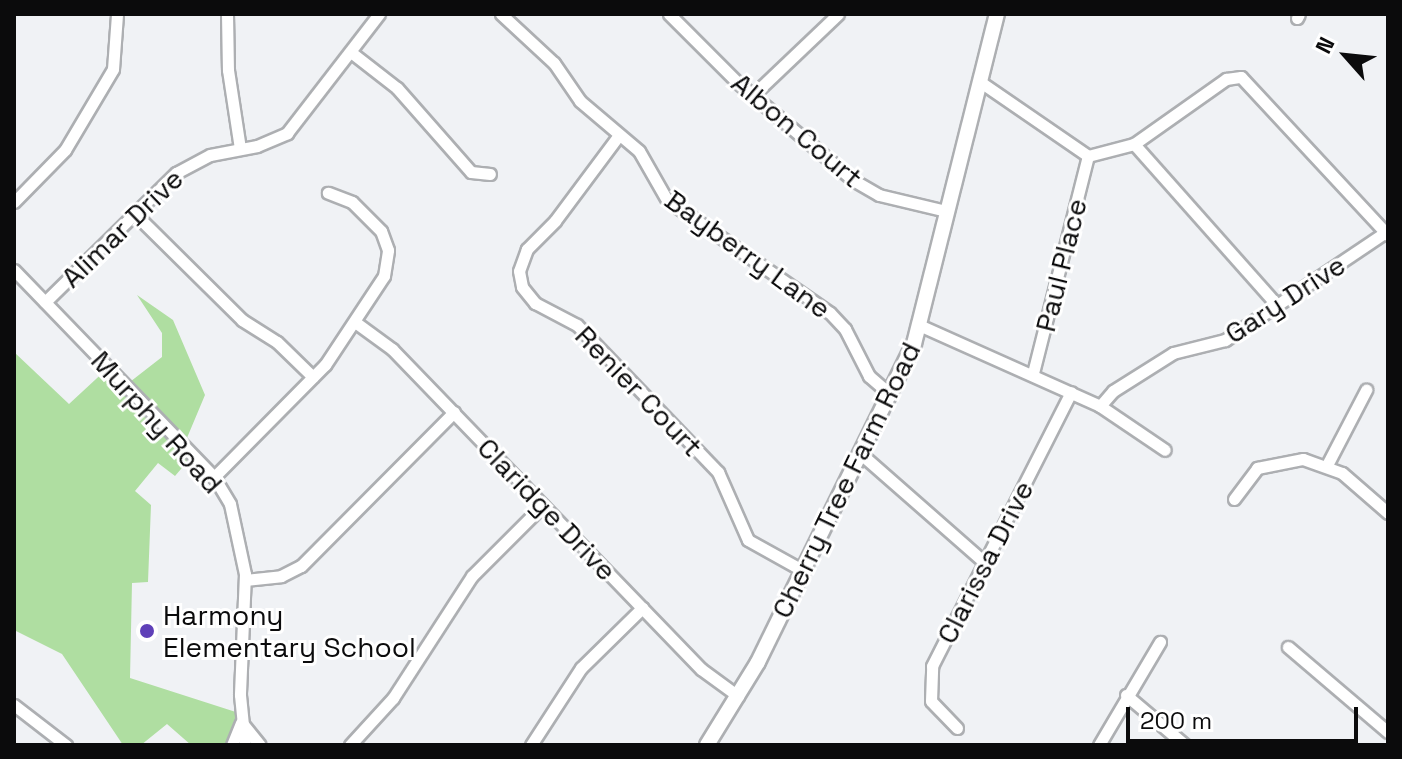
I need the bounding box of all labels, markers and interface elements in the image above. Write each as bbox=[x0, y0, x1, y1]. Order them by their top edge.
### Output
north arrow bbox=[1306, 16, 1386, 96]
text: N bbox=[1309, 32, 1340, 58]
street label: Albon Court bbox=[725, 66, 869, 194]
street label: Alimar Drive bbox=[54, 162, 190, 294]
street label: Bayberry Lane bbox=[659, 183, 837, 325]
street label: Paul Place bbox=[1028, 195, 1094, 335]
street label: Gary Drive bbox=[1219, 248, 1351, 350]
street label: Renier Court bbox=[568, 319, 710, 463]
street label: Cherry Tree Farm Road bbox=[764, 336, 928, 624]
street label: Murphy Road bbox=[84, 344, 230, 500]
street label: Claridge Drive bbox=[471, 431, 623, 587]
street label: Clarissa Drive bbox=[930, 475, 1040, 649]
place label: Harmony Elementary School bbox=[163, 598, 416, 664]
marker: Harmony Elementary School bbox=[138, 622, 156, 640]
scale bar bbox=[1130, 691, 1362, 741]
text: 200 m bbox=[1140, 705, 1212, 736]

